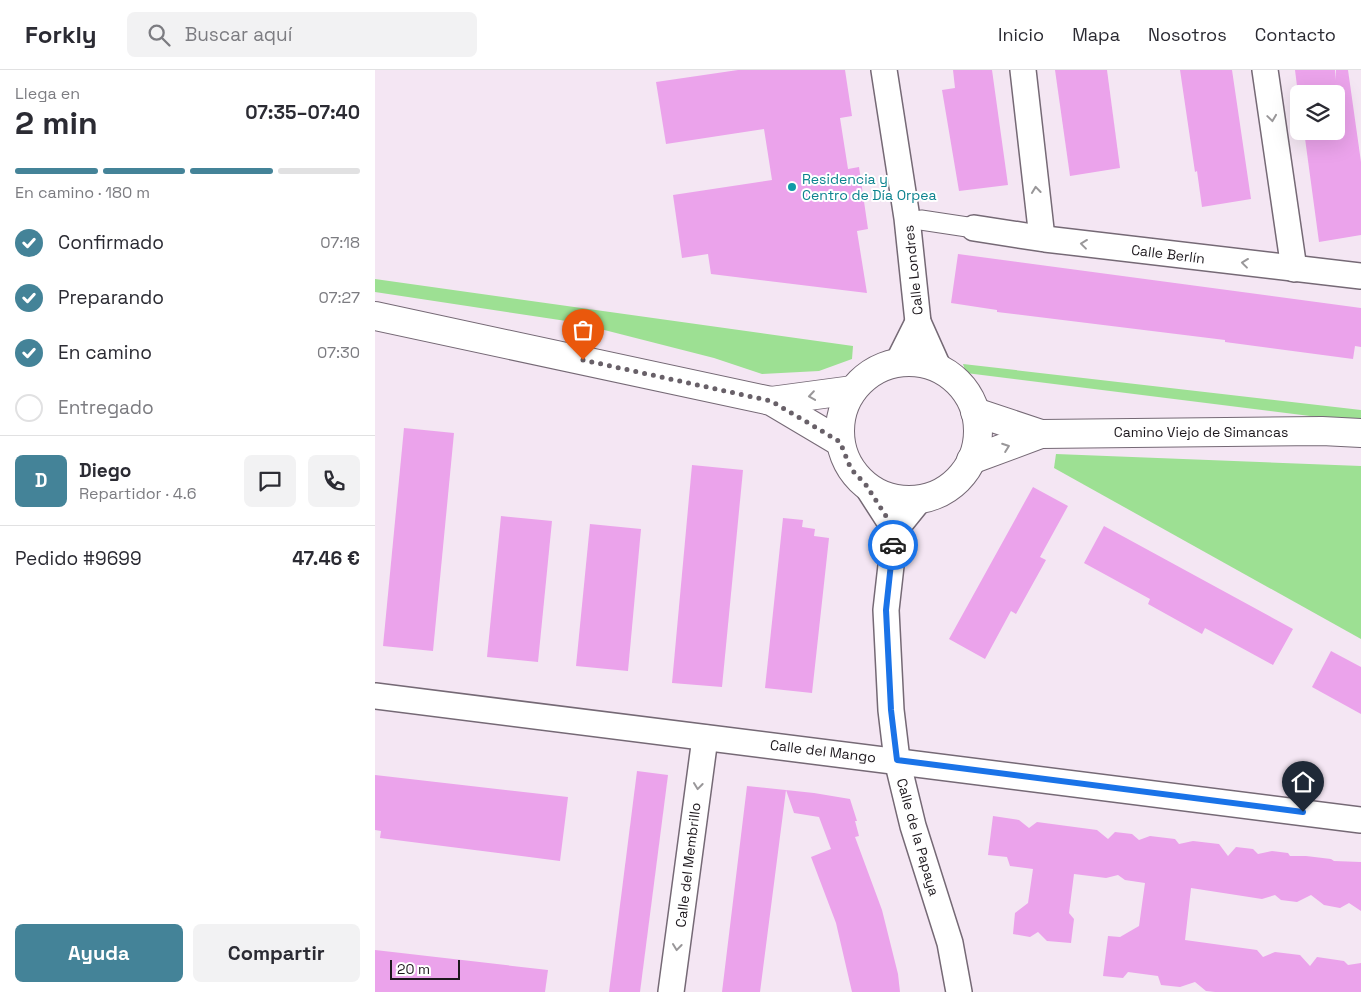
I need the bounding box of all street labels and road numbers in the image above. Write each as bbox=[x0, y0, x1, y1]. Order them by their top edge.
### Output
street label: Calle Londres bbox=[899, 224, 927, 316]
street label: Calle Berlín bbox=[1130, 241, 1206, 267]
street label: Camino Viejo de Simancas bbox=[1114, 423, 1288, 441]
street label: Calle del Mango bbox=[769, 736, 877, 766]
street label: Calle de la Papaya bbox=[893, 776, 943, 898]
street label: Calle del Membrillo bbox=[671, 801, 705, 929]

